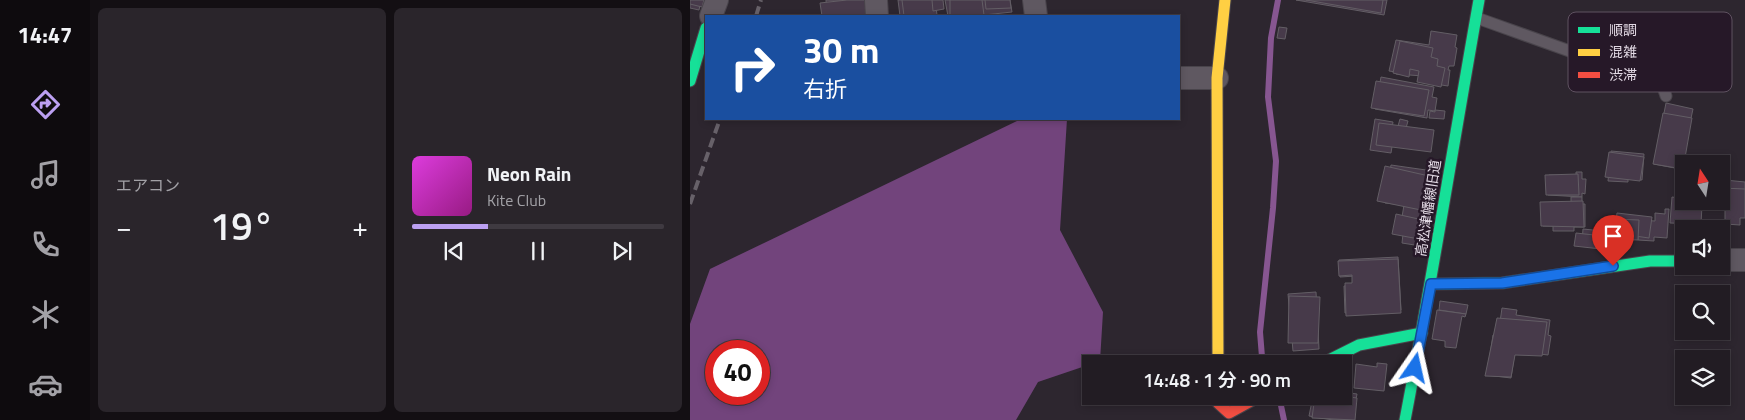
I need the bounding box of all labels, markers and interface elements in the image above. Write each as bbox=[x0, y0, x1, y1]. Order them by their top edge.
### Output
legend bbox=[1568, 12, 1732, 92]
text: 14:47 bbox=[18, 18, 72, 52]
text: 順調 bbox=[1609, 19, 1637, 40]
text: 30 m bbox=[803, 23, 879, 77]
icon: right bbox=[720, 35, 785, 100]
text: 混雑 bbox=[1609, 41, 1637, 62]
text: 渋滞 bbox=[1609, 64, 1637, 85]
text: 右折 bbox=[803, 72, 847, 106]
icon: directions bbox=[28, 87, 63, 122]
north arrow bbox=[1675, 155, 1730, 210]
map controls bbox=[1675, 155, 1730, 405]
icon: music bbox=[28, 157, 63, 192]
street label: 高松津幡線旧道 bbox=[1409, 158, 1446, 258]
text: Neon Rain bbox=[487, 159, 571, 188]
text: エアコン bbox=[116, 173, 180, 197]
text: Kite Club bbox=[487, 188, 546, 212]
text: 19° bbox=[210, 197, 274, 255]
text: − bbox=[116, 205, 132, 248]
text: + bbox=[352, 205, 368, 248]
pin bbox=[1592, 215, 1634, 266]
button: sound bbox=[1675, 220, 1730, 275]
icon: arrive bbox=[1599, 222, 1627, 250]
icon: phone bbox=[28, 227, 63, 262]
icon: previous bbox=[440, 237, 468, 265]
icon: pause bbox=[524, 237, 552, 265]
icon: next bbox=[608, 237, 636, 265]
button: search bbox=[1675, 285, 1730, 340]
icon: climate bbox=[28, 297, 63, 332]
speed limit sign: 40 bbox=[705, 340, 770, 405]
position arrow bbox=[1388, 341, 1440, 393]
button: layers bbox=[1675, 350, 1730, 405]
text: 14:48 · 1 分 · 90 m bbox=[1143, 365, 1291, 394]
icon: car bbox=[28, 367, 63, 402]

